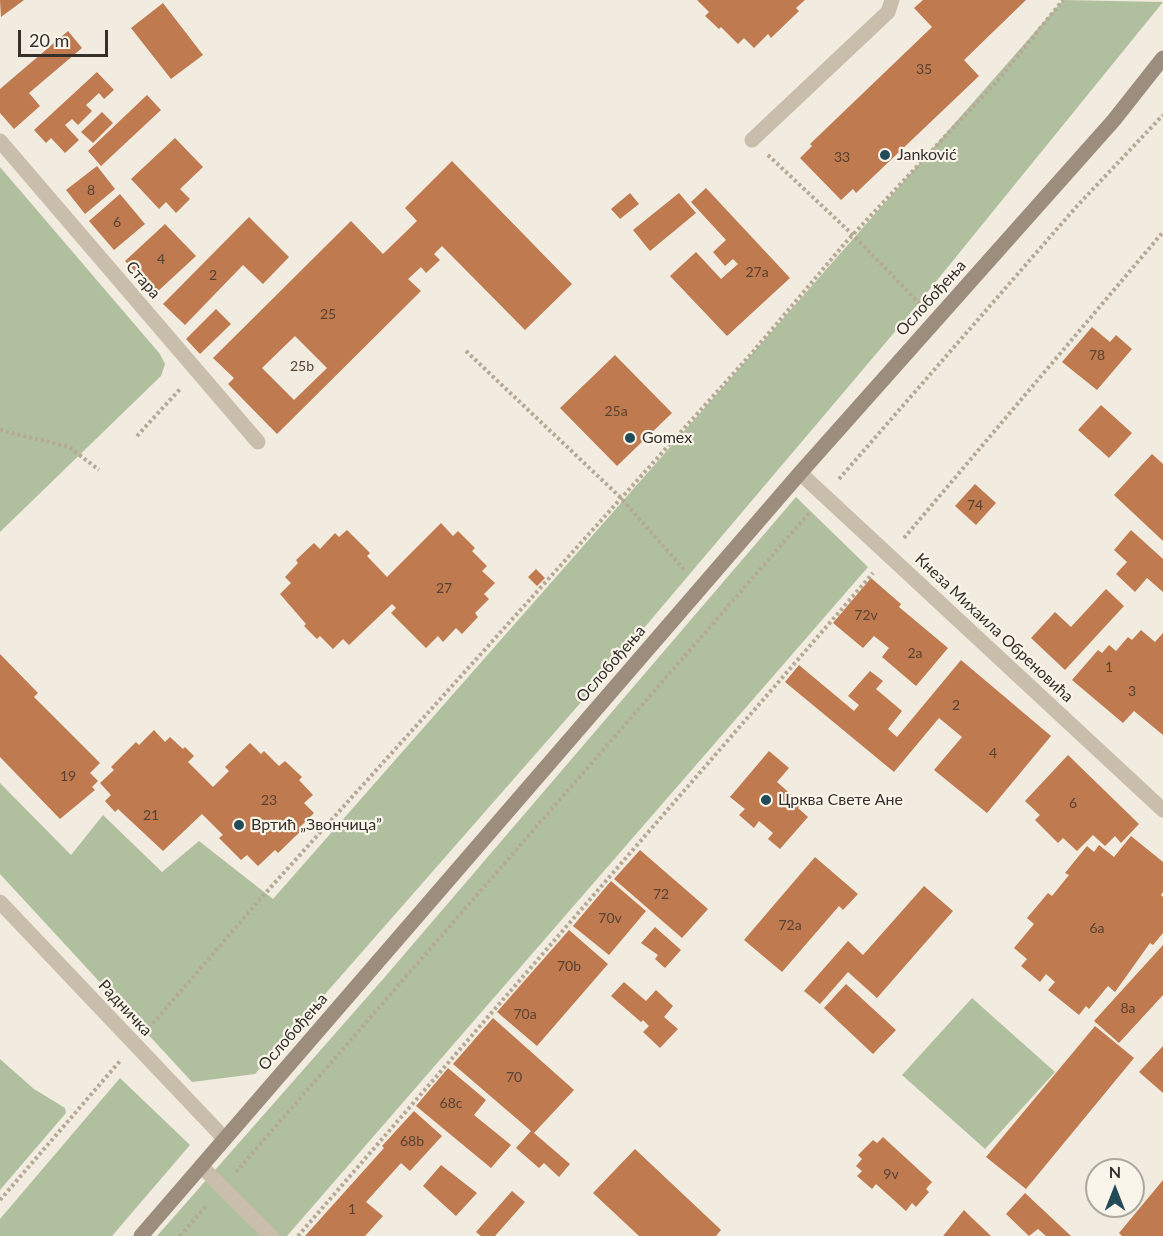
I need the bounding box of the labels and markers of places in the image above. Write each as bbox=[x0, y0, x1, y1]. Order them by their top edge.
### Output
place label: Janković bbox=[897, 145, 957, 165]
marker: Janković bbox=[878, 148, 892, 162]
place label: Gomex bbox=[642, 428, 692, 448]
marker: Gomex bbox=[623, 431, 637, 445]
place label: Црква Свете Ане bbox=[778, 790, 903, 810]
marker: Црква Свете Ане bbox=[759, 793, 773, 807]
place label: Вртић „Звончица” bbox=[251, 815, 382, 835]
marker: Вртић „Звончица” bbox=[232, 818, 246, 832]

